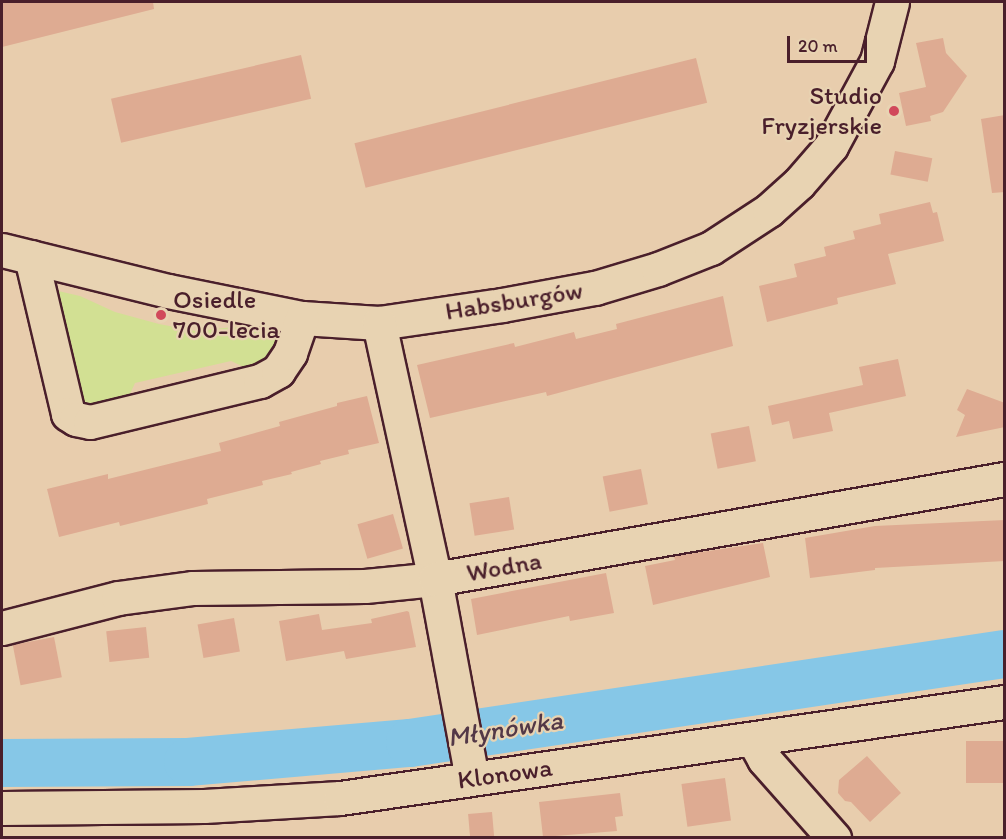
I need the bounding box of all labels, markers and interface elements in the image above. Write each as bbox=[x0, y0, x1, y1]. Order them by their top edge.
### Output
scale bar bbox=[790, 24, 870, 62]
text: 20 m bbox=[798, 35, 838, 57]
place label: Studio Fryzjerskie bbox=[761, 80, 882, 142]
marker: Studio Fryzjerskie bbox=[887, 104, 901, 118]
street label: Habsburgów bbox=[443, 275, 585, 327]
place label: Osiedle 700-lecia bbox=[173, 284, 280, 346]
marker: Osiedle 700-lecia bbox=[154, 308, 168, 322]
street label: Wodna bbox=[464, 545, 544, 589]
water label: Młynówka bbox=[445, 703, 565, 753]
street label: Klonowa bbox=[456, 752, 554, 796]

